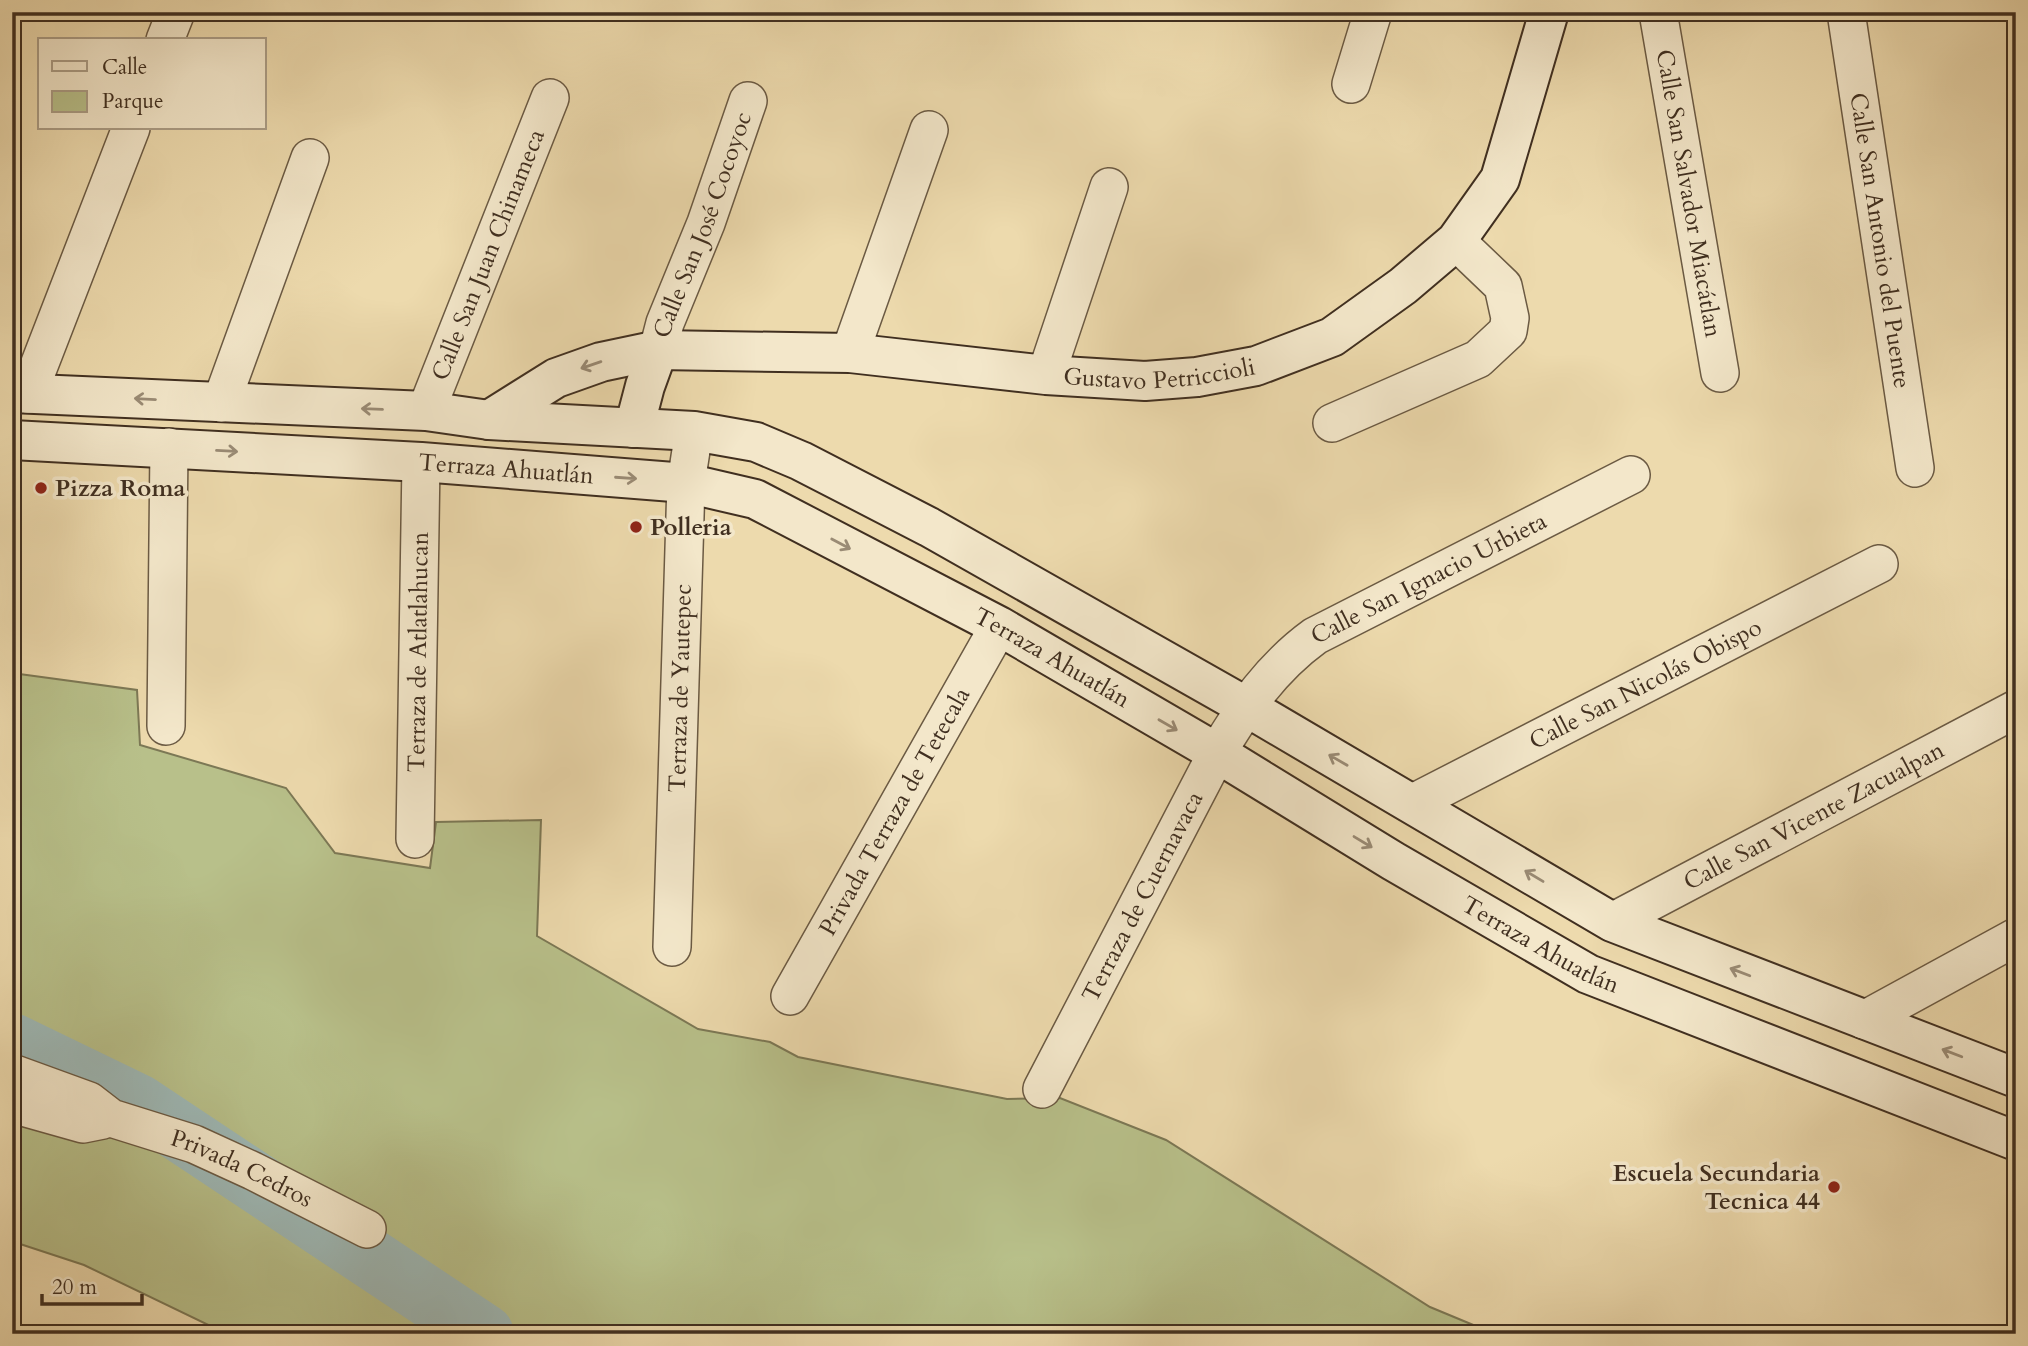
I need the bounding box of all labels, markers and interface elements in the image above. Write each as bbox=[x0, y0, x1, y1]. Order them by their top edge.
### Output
legend bbox=[38, 38, 266, 130]
street label: Calle San Salvador Miacátlan bbox=[1648, 47, 1730, 340]
text: Calle bbox=[102, 53, 147, 82]
text: Parque bbox=[102, 87, 163, 116]
street label: Calle San Antonio del Puente bbox=[1841, 90, 1919, 391]
street label: Calle San José Cocoyoc bbox=[646, 107, 760, 341]
street label: Calle San Juan Chinameca bbox=[424, 124, 553, 385]
street label: Gustavo Petriccioli bbox=[1062, 350, 1258, 398]
one-way arrow bbox=[581, 360, 603, 372]
one-way arrow bbox=[134, 393, 157, 406]
one-way arrow bbox=[361, 403, 384, 416]
one-way arrow bbox=[215, 445, 238, 458]
street label: Terraza Ahuatlán bbox=[417, 446, 595, 493]
place label: Pizza Roma bbox=[55, 472, 185, 505]
one-way arrow bbox=[614, 472, 637, 485]
marker: Pizza Roma bbox=[33, 480, 49, 496]
street label: Calle San Ignacio Urbieta bbox=[1305, 504, 1553, 652]
place label: Polleria bbox=[650, 511, 732, 544]
marker: Polleria bbox=[628, 519, 644, 535]
street label: Terraza de Atlatlahucan bbox=[400, 531, 437, 773]
one-way arrow bbox=[830, 537, 851, 551]
street label: Terraza de Yautepec bbox=[661, 583, 700, 793]
street label: Terraza Ahuatlán bbox=[968, 600, 1136, 716]
street label: Calle San Nicolás Obispo bbox=[1524, 611, 1767, 758]
street label: Privada Terraza de Tetecala bbox=[811, 681, 978, 942]
one-way arrow bbox=[1158, 718, 1178, 732]
street label: Calle San Vicente Zacualpan bbox=[1678, 734, 1950, 898]
one-way arrow bbox=[1329, 753, 1349, 767]
street label: Terraza de Cuernavaca bbox=[1074, 785, 1211, 1008]
one-way arrow bbox=[1353, 836, 1373, 850]
one-way arrow bbox=[1525, 868, 1545, 882]
street label: Terraza Ahuatlán bbox=[1456, 888, 1624, 1002]
one-way arrow bbox=[1729, 964, 1751, 977]
one-way arrow bbox=[1942, 1046, 1963, 1059]
street label: Privada Cedros bbox=[166, 1122, 318, 1216]
place label: Escuela Secundaria Tecnica 44 bbox=[1612, 1157, 1820, 1218]
marker: Escuela Secundaria Tecnica 44 bbox=[1826, 1179, 1842, 1195]
scale bar bbox=[42, 1262, 142, 1306]
text: 20 m bbox=[52, 1273, 97, 1302]

